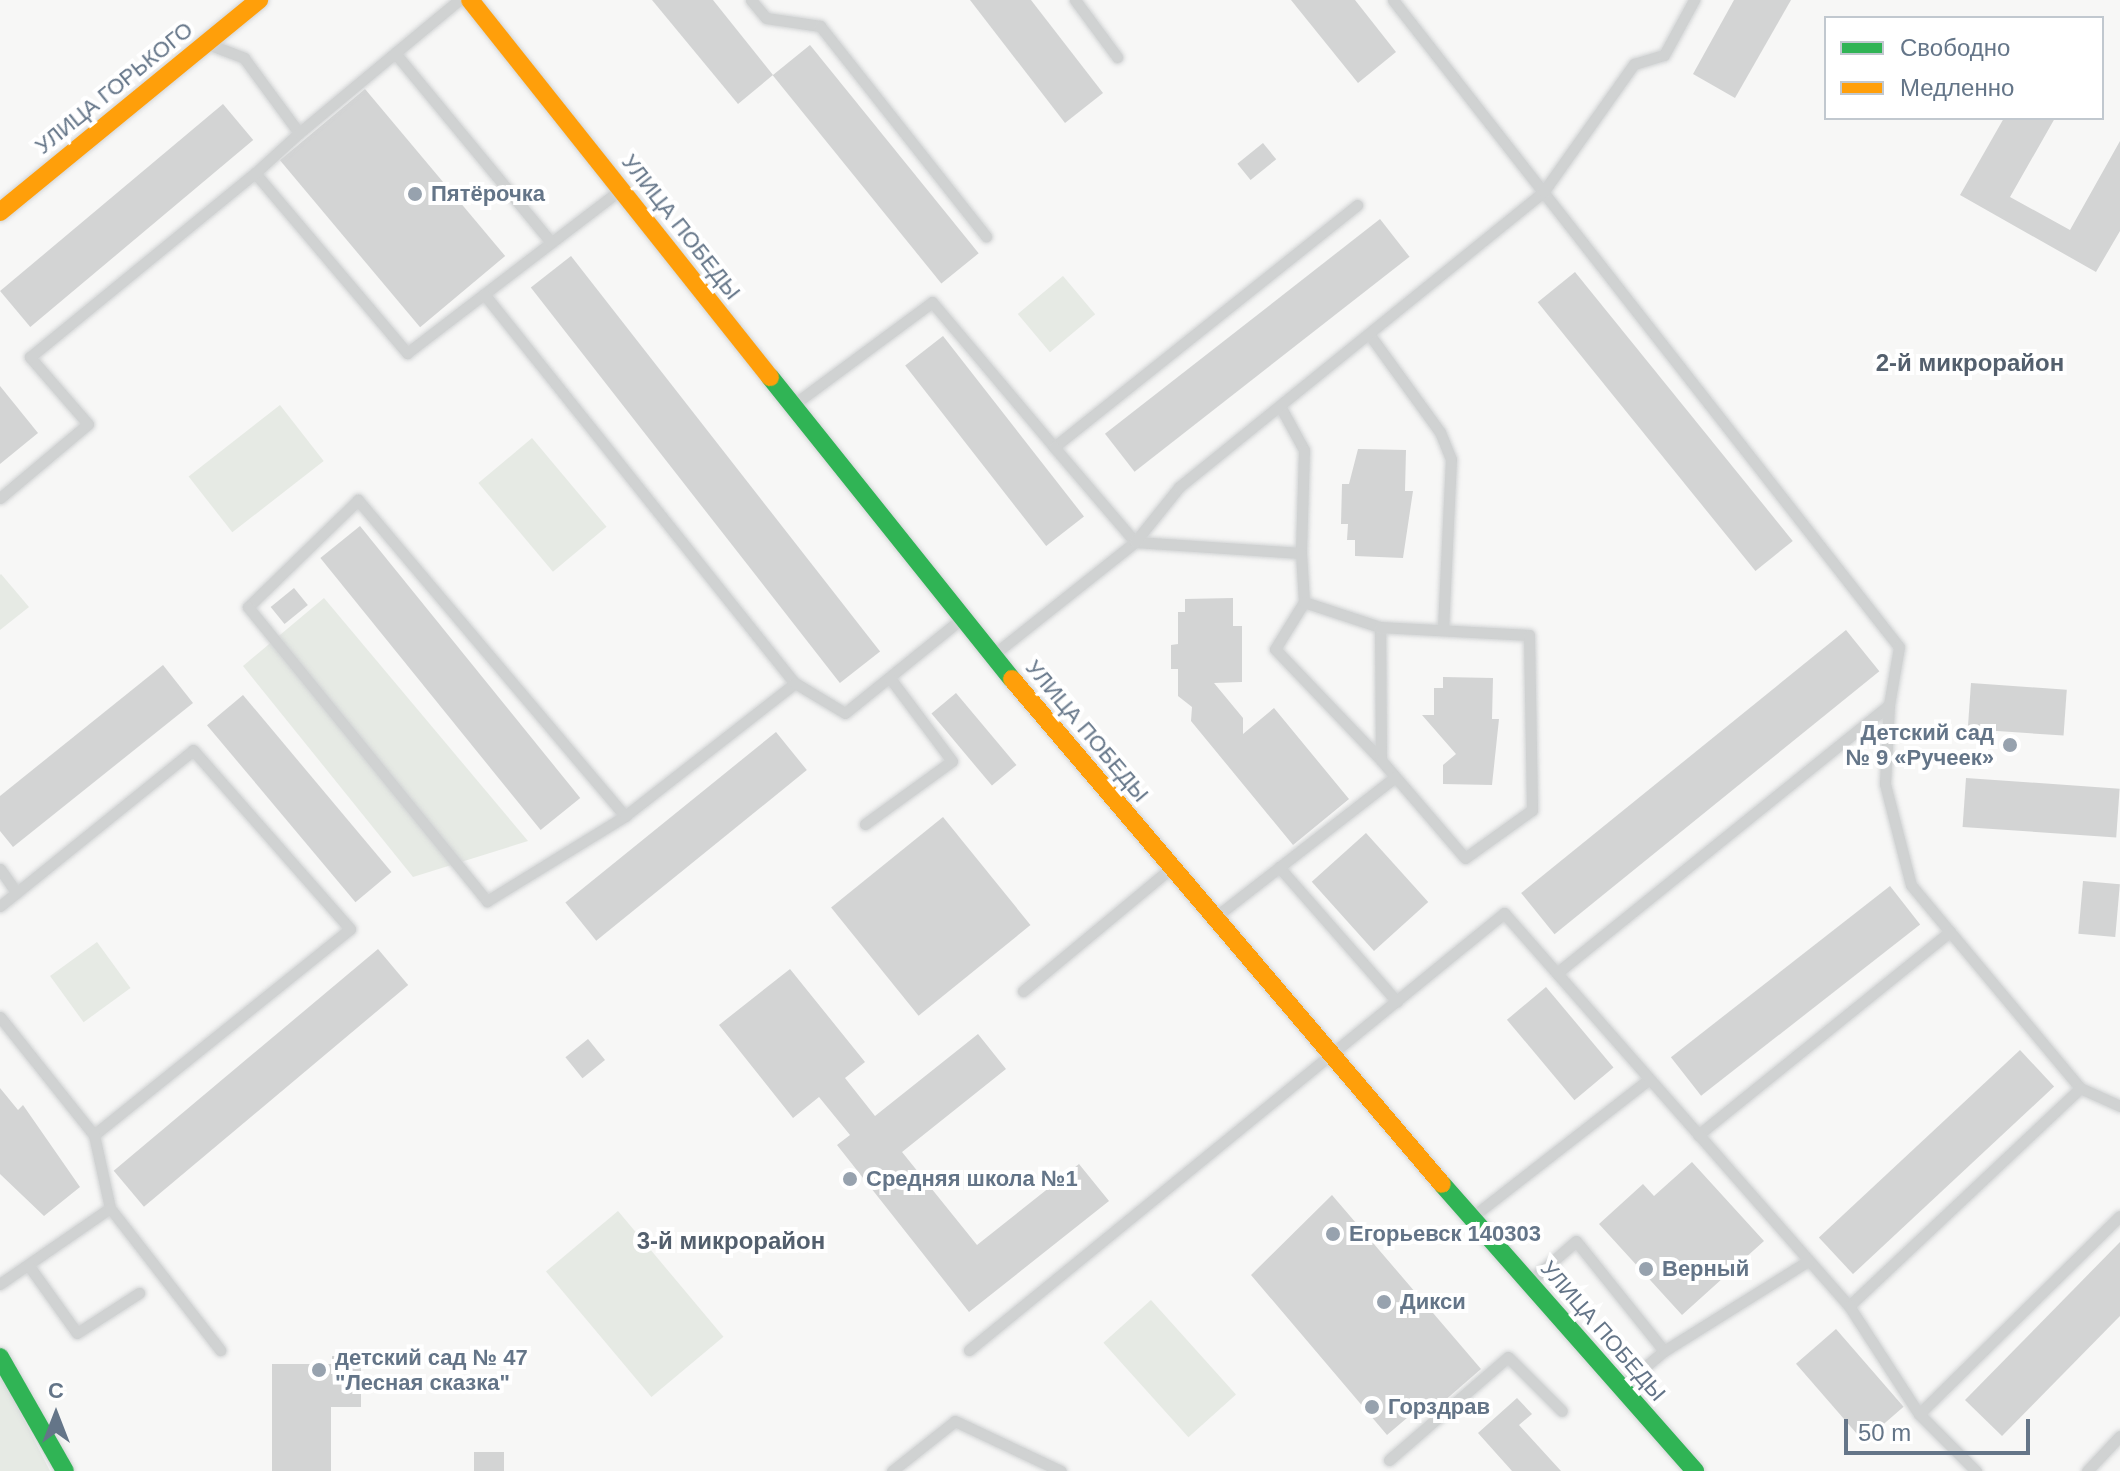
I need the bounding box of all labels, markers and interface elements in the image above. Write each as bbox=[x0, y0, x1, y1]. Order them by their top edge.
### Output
street label: УЛИЦА ГОРЬКОГО bbox=[30, 16, 198, 160]
legend bbox=[1824, 16, 2104, 120]
text: Свободно bbox=[1900, 34, 2010, 61]
text: Медленно bbox=[1900, 74, 2014, 101]
street label: УЛИЦА ПОБЕДЫ bbox=[616, 149, 746, 305]
place label: Пятёрочка bbox=[431, 181, 545, 207]
marker: Пятёрочка bbox=[406, 185, 424, 203]
district label: 2-й микрорайон bbox=[1876, 349, 2064, 377]
street label: УЛИЦА ПОБЕДЫ bbox=[1020, 655, 1154, 807]
place label: Детский сад № 9 «Ручеек» bbox=[1845, 719, 1994, 770]
marker: Детский сад № 9 «Ручеек» bbox=[2001, 736, 2019, 754]
place label: Средняя школа №1 bbox=[866, 1166, 1078, 1192]
marker: Средняя школа №1 bbox=[841, 1170, 859, 1188]
place label: Егорьевск 140303 bbox=[1349, 1221, 1541, 1247]
marker: Егорьевск 140303 bbox=[1324, 1225, 1342, 1243]
district label: 3-й микрорайон bbox=[637, 1227, 825, 1255]
street label: УЛИЦА ПОБЕДЫ bbox=[1535, 1256, 1671, 1406]
place label: Верный bbox=[1662, 1256, 1749, 1282]
marker: Верный bbox=[1637, 1260, 1655, 1278]
place label: Дикси bbox=[1400, 1289, 1466, 1315]
marker: Дикси bbox=[1375, 1293, 1393, 1311]
place label: детский сад № 47 "Лесная сказка" bbox=[335, 1344, 528, 1396]
marker: детский сад № 47 "Лесная сказка" bbox=[310, 1361, 328, 1379]
north arrow bbox=[16, 1375, 96, 1455]
text: С bbox=[48, 1378, 64, 1403]
place label: Горздрав bbox=[1388, 1394, 1490, 1420]
marker: Горздрав bbox=[1363, 1398, 1381, 1416]
scale bar bbox=[1848, 1403, 2034, 1453]
text: 50 m bbox=[1858, 1419, 1911, 1446]

